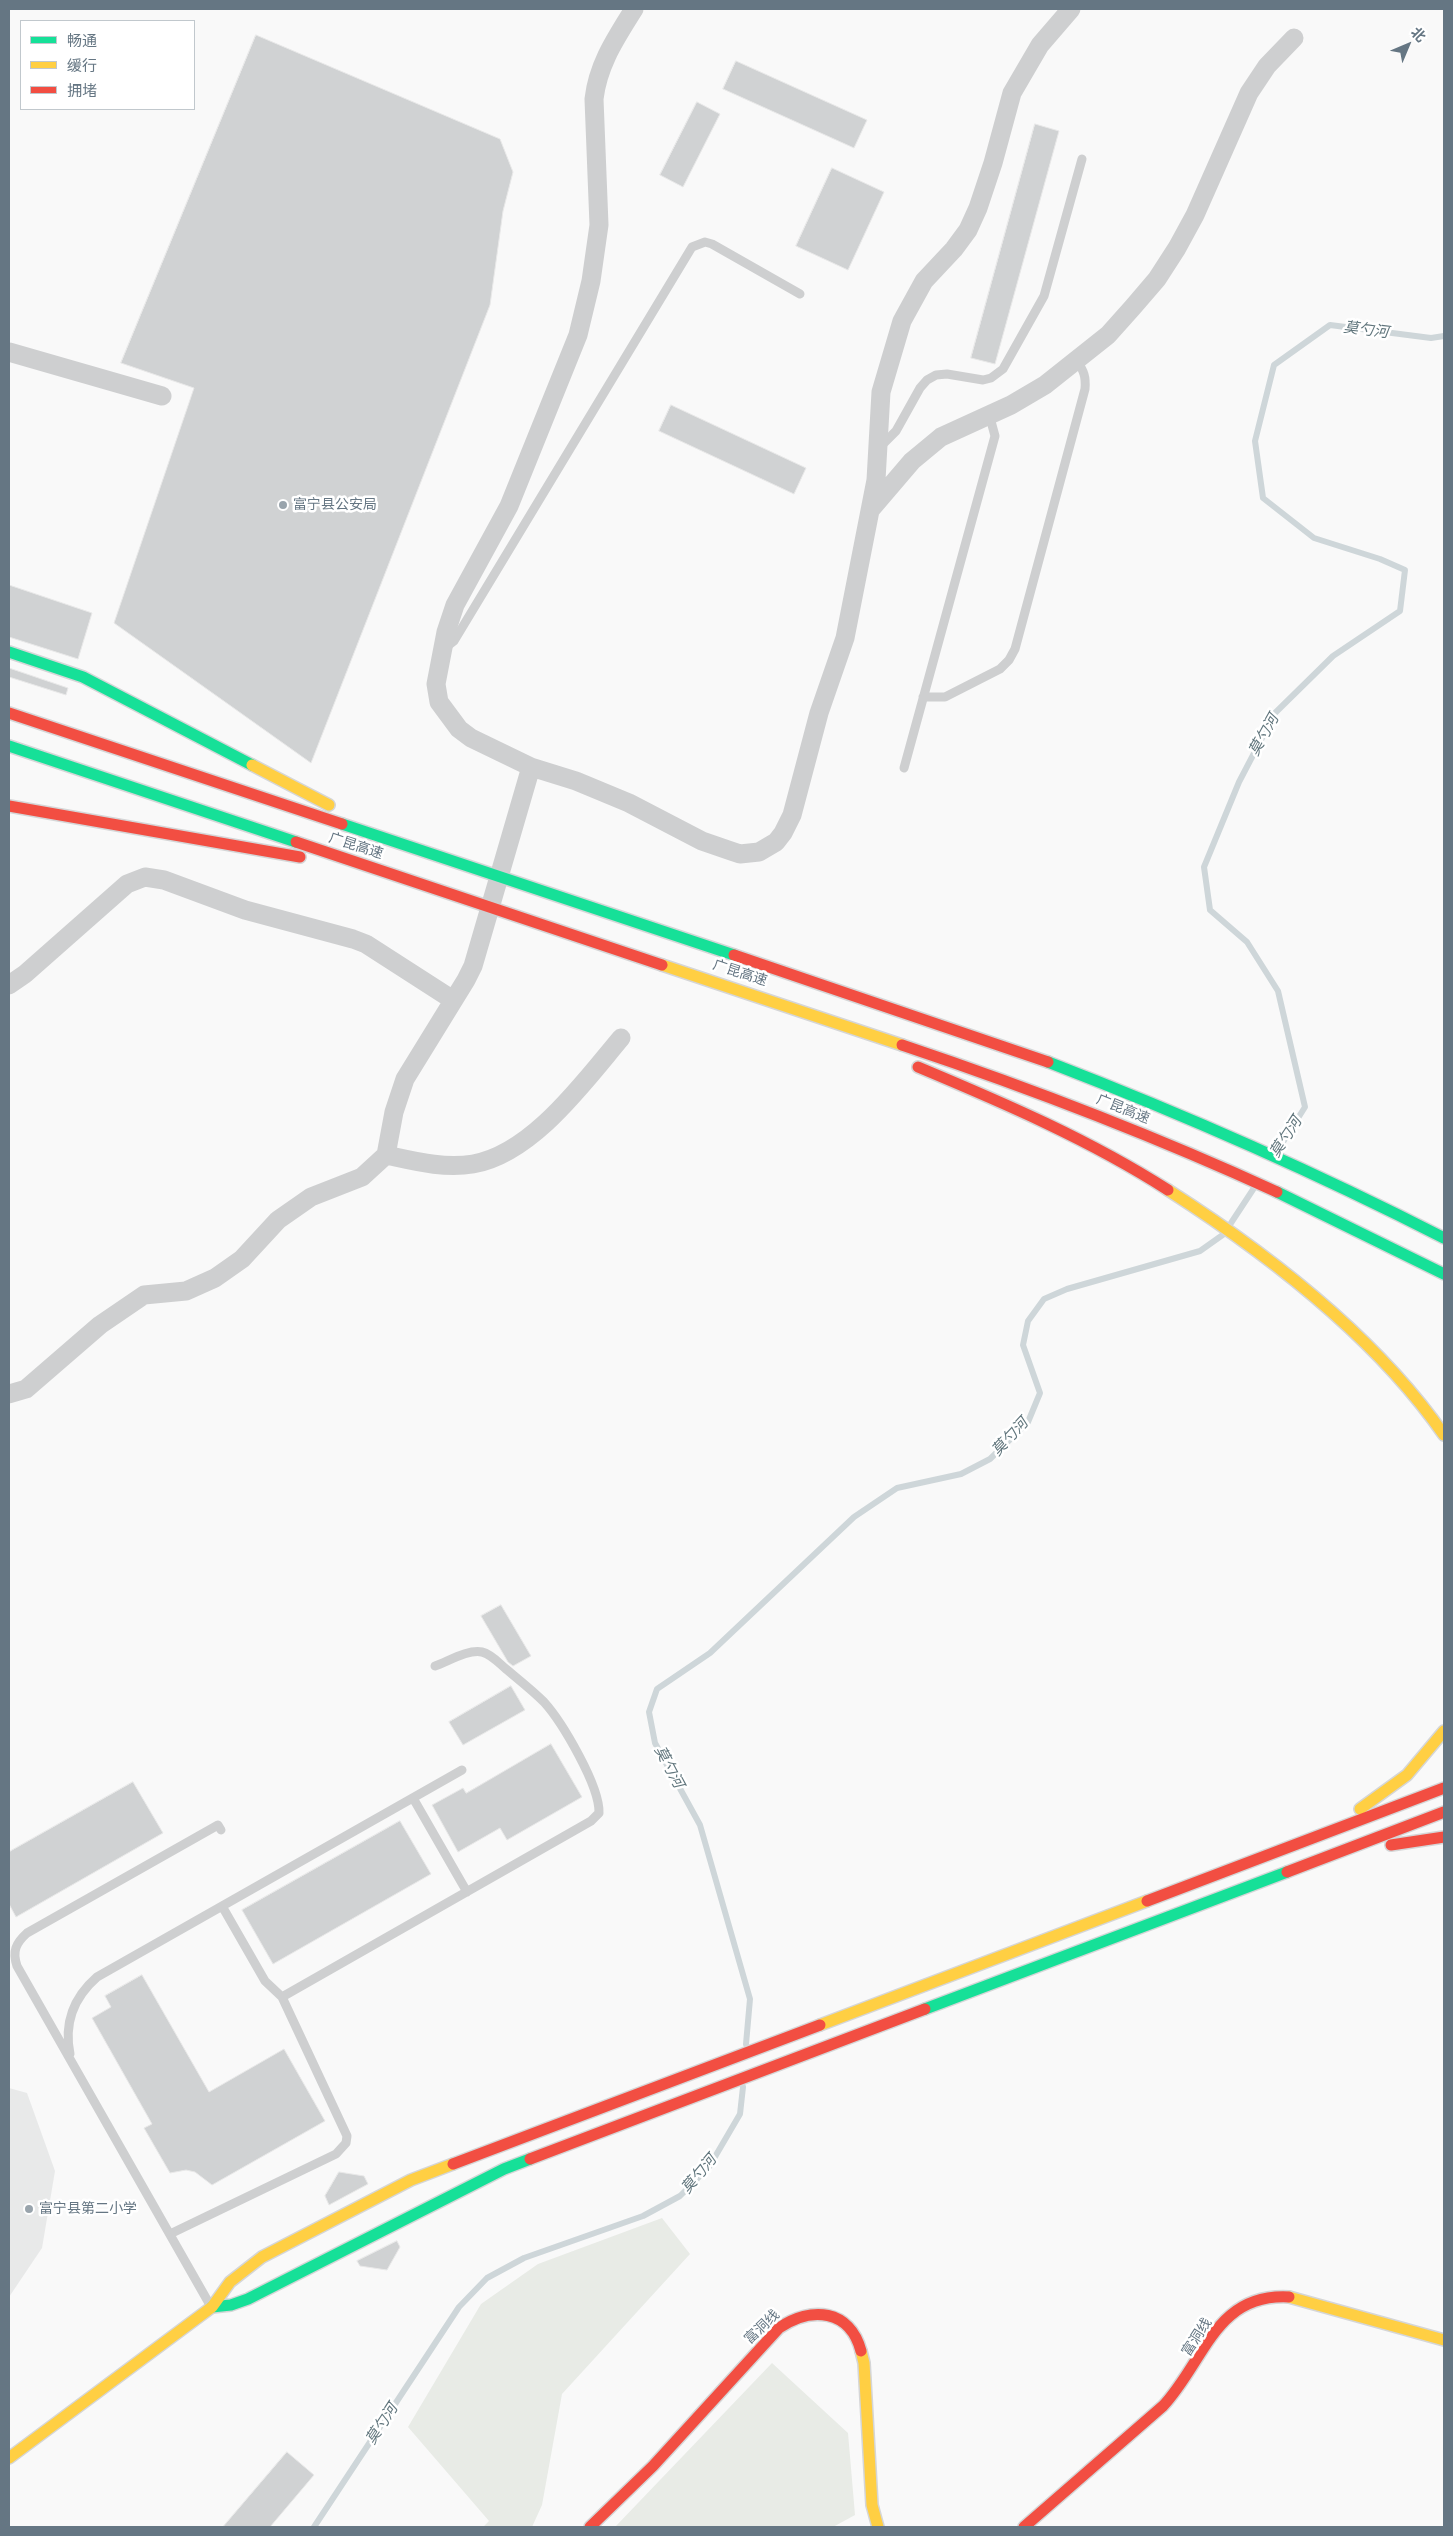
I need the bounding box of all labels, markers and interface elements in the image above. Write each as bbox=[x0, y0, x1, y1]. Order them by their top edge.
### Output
legend bbox=[20, 20, 195, 110]
north arrow bbox=[1383, 20, 1433, 70]
text: 北 bbox=[1407, 23, 1430, 46]
text: 畅通 bbox=[67, 31, 97, 50]
text: 缓行 bbox=[67, 56, 97, 75]
text: 拥堵 bbox=[67, 81, 97, 100]
water label: 莫勺河 bbox=[1343, 318, 1389, 342]
place label: 富宁县公安局 bbox=[293, 497, 377, 513]
marker: 富宁县公安局 bbox=[277, 499, 289, 511]
water label: 莫勺河 bbox=[1245, 711, 1283, 759]
street label: 广昆高速 bbox=[327, 829, 385, 863]
street label: 广昆高速 bbox=[711, 956, 769, 990]
street label: 广昆高速 bbox=[1094, 1091, 1152, 1127]
water label: 莫勺河 bbox=[1266, 1113, 1306, 1161]
water label: 莫勺河 bbox=[988, 1414, 1032, 1460]
water label: 莫勺河 bbox=[650, 1743, 688, 1791]
water label: 莫勺河 bbox=[678, 2151, 720, 2197]
place label: 富宁县第二小学 bbox=[39, 2201, 137, 2217]
marker: 富宁县第二小学 bbox=[23, 2203, 35, 2215]
street label: 富洞线 bbox=[741, 2306, 783, 2348]
street label: 富洞线 bbox=[1179, 2315, 1215, 2359]
water label: 莫勺河 bbox=[362, 2400, 402, 2448]

